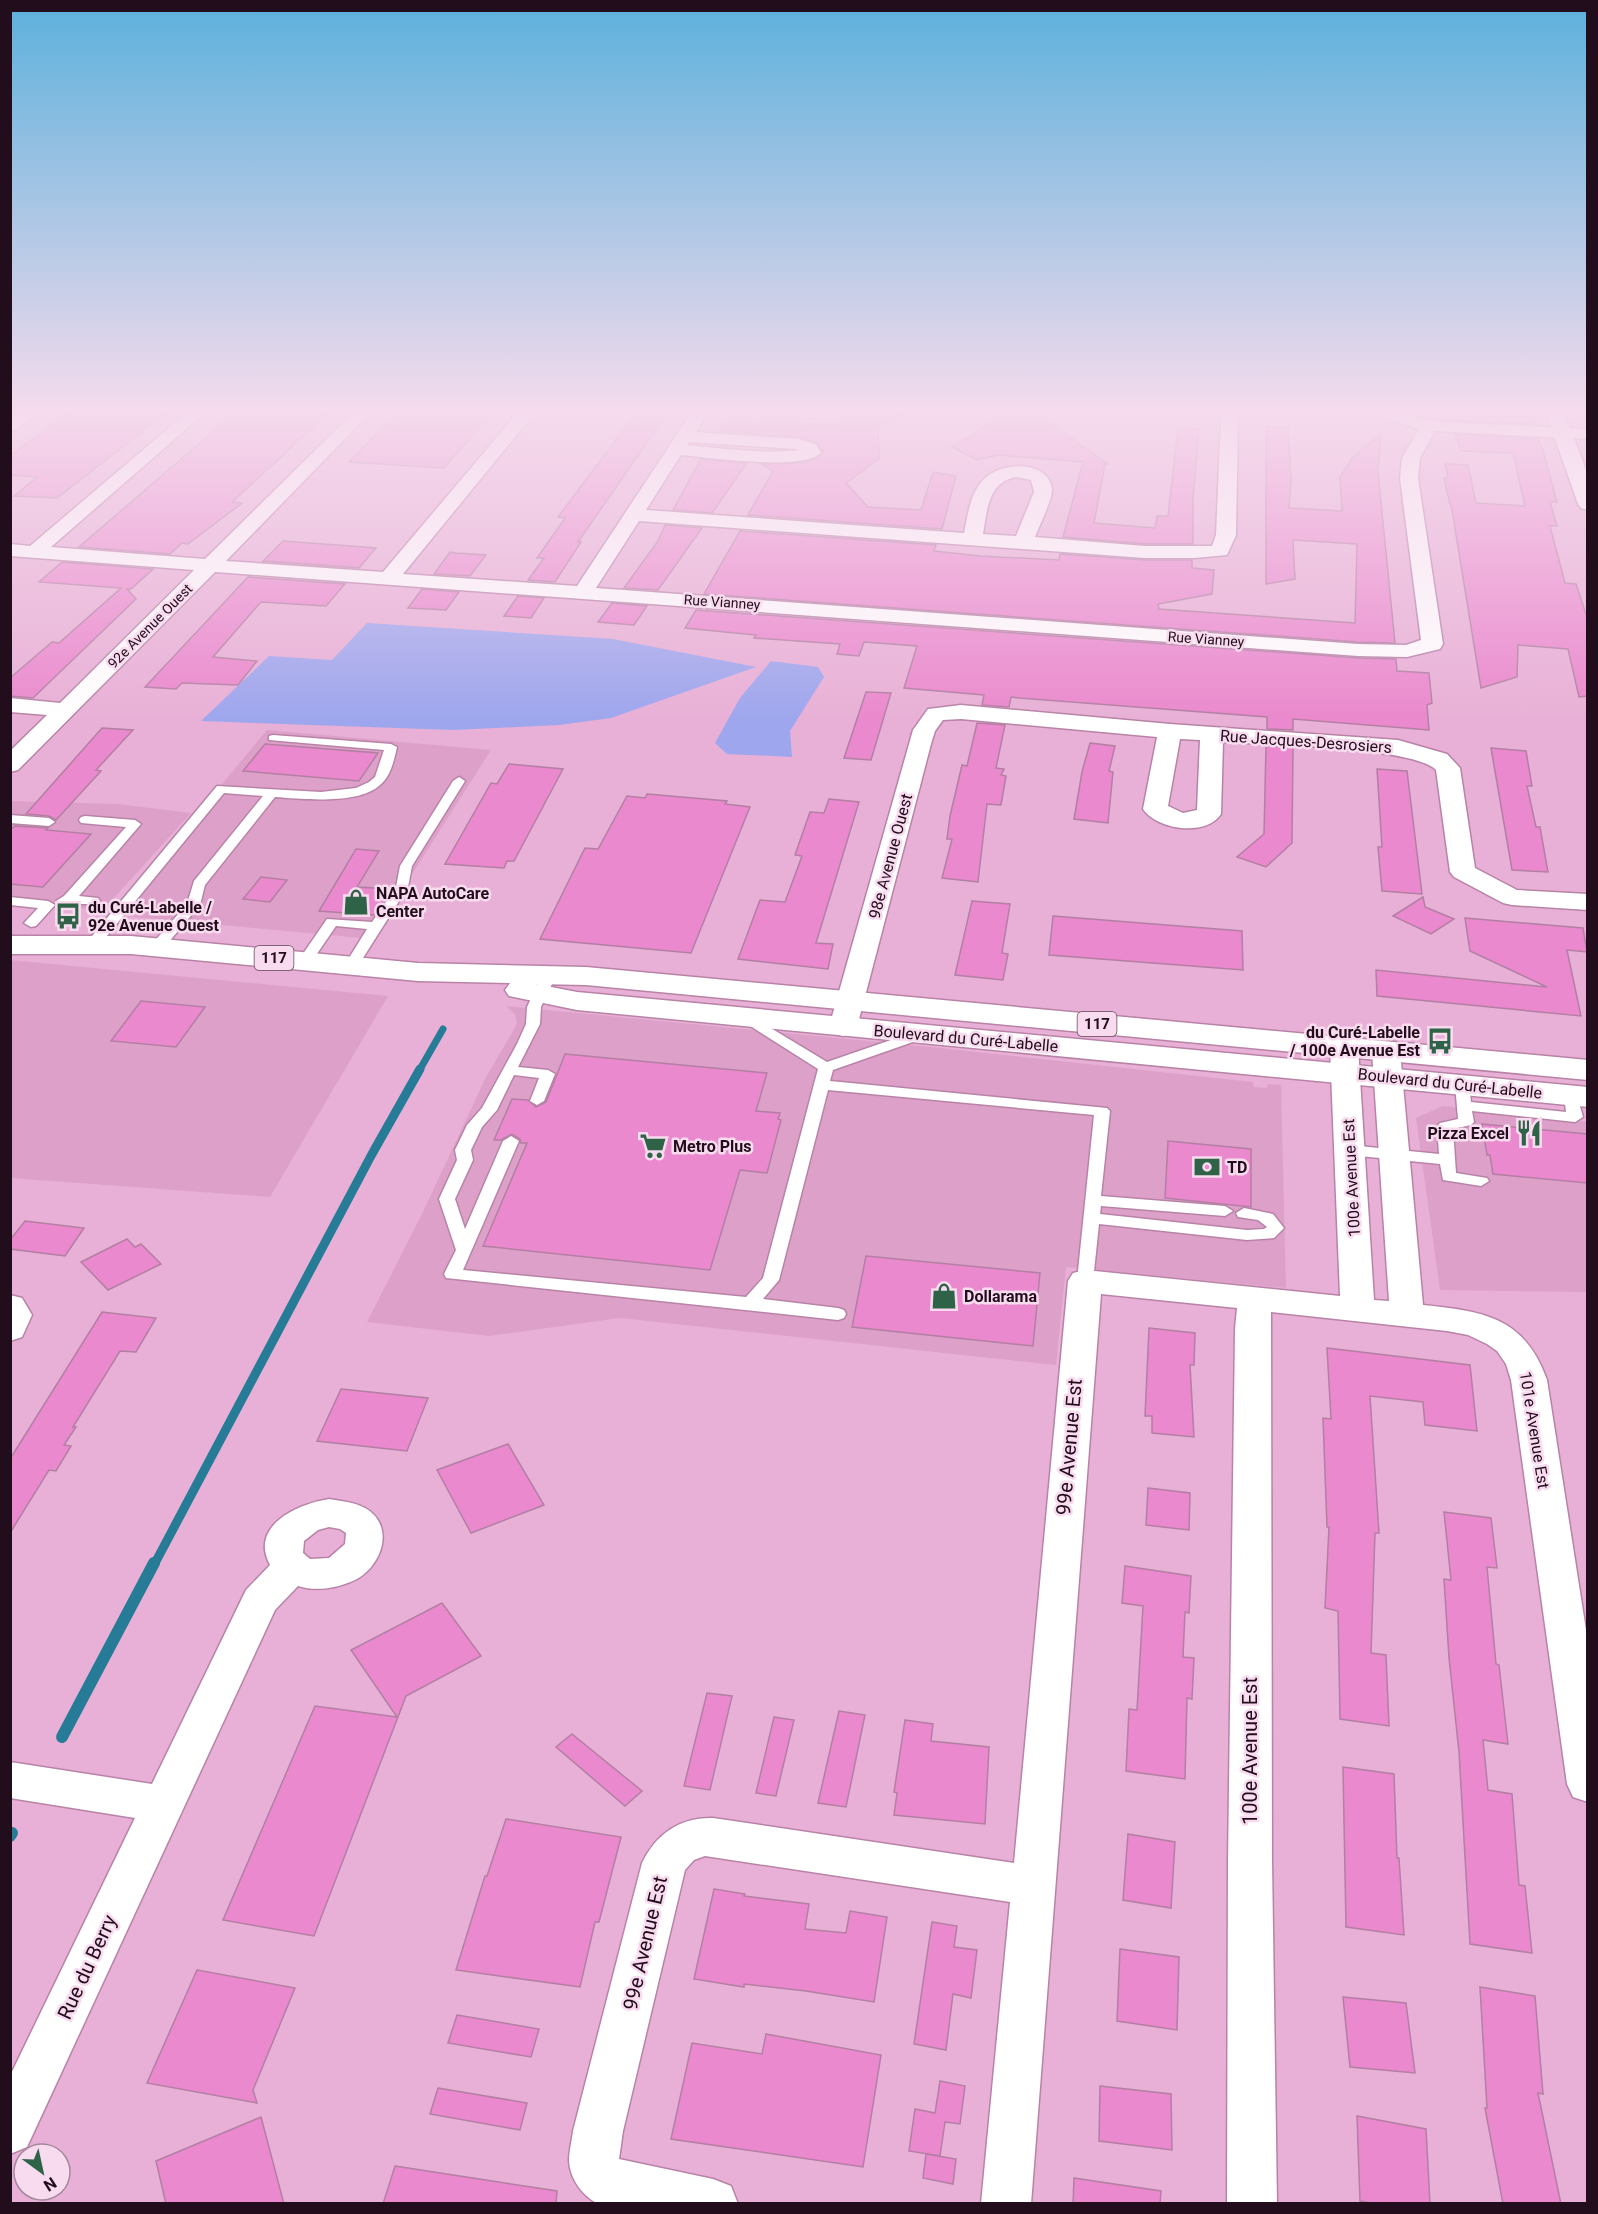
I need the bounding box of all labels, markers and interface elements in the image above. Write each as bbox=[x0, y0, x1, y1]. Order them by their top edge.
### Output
street label: 92e Avenue Ouest bbox=[105, 580, 196, 671]
street label: Rue Vianney bbox=[683, 591, 761, 613]
street label: Rue Vianney bbox=[1167, 628, 1245, 650]
street label: Rue Jacques-Desrosiers bbox=[1219, 726, 1392, 757]
street label: 98e Avenue Ouest bbox=[865, 792, 916, 921]
place label: NAPA AutoCare Center bbox=[376, 884, 490, 921]
shop icon: NAPA AutoCare Center bbox=[341, 887, 371, 917]
place label: du Curé-Labelle / 92e Avenue Ouest bbox=[88, 898, 219, 935]
bus stop icon: du Curé-Labelle / 92e Avenue Ouest bbox=[53, 901, 83, 931]
road number: 117 bbox=[254, 946, 294, 970]
road number: 117 bbox=[1078, 1012, 1116, 1036]
street label: Boulevard du Curé-Labelle bbox=[873, 1021, 1059, 1056]
place label: du Curé-Labelle / 100e Avenue Est bbox=[1289, 1023, 1421, 1060]
bus stop icon: du Curé-Labelle / 100e Avenue Est bbox=[1425, 1026, 1455, 1056]
street label: Boulevard du Curé-Labelle bbox=[1357, 1064, 1543, 1103]
street label: 100e Avenue Est bbox=[1339, 1118, 1364, 1238]
restaurant icon: Pizza Excel bbox=[1514, 1118, 1544, 1148]
place label: Pizza Excel bbox=[1427, 1124, 1509, 1143]
supermarket icon: Metro Plus bbox=[638, 1131, 668, 1161]
place label: Metro Plus bbox=[673, 1137, 751, 1156]
bank icon: TD bbox=[1192, 1152, 1222, 1182]
place label: TD bbox=[1227, 1158, 1247, 1177]
shop icon: Dollarama bbox=[929, 1281, 959, 1311]
place label: Dollarama bbox=[964, 1287, 1037, 1306]
street label: 101e Avenue Est bbox=[1516, 1370, 1553, 1490]
street label: 99e Avenue Est bbox=[1051, 1378, 1087, 1516]
street label: 100e Avenue Est bbox=[1238, 1677, 1262, 1825]
street label: 99e Avenue Est bbox=[618, 1874, 672, 2012]
street label: Rue du Berry bbox=[52, 1910, 122, 2023]
north arrow bbox=[12, 2142, 72, 2202]
text: N bbox=[40, 2173, 60, 2195]

